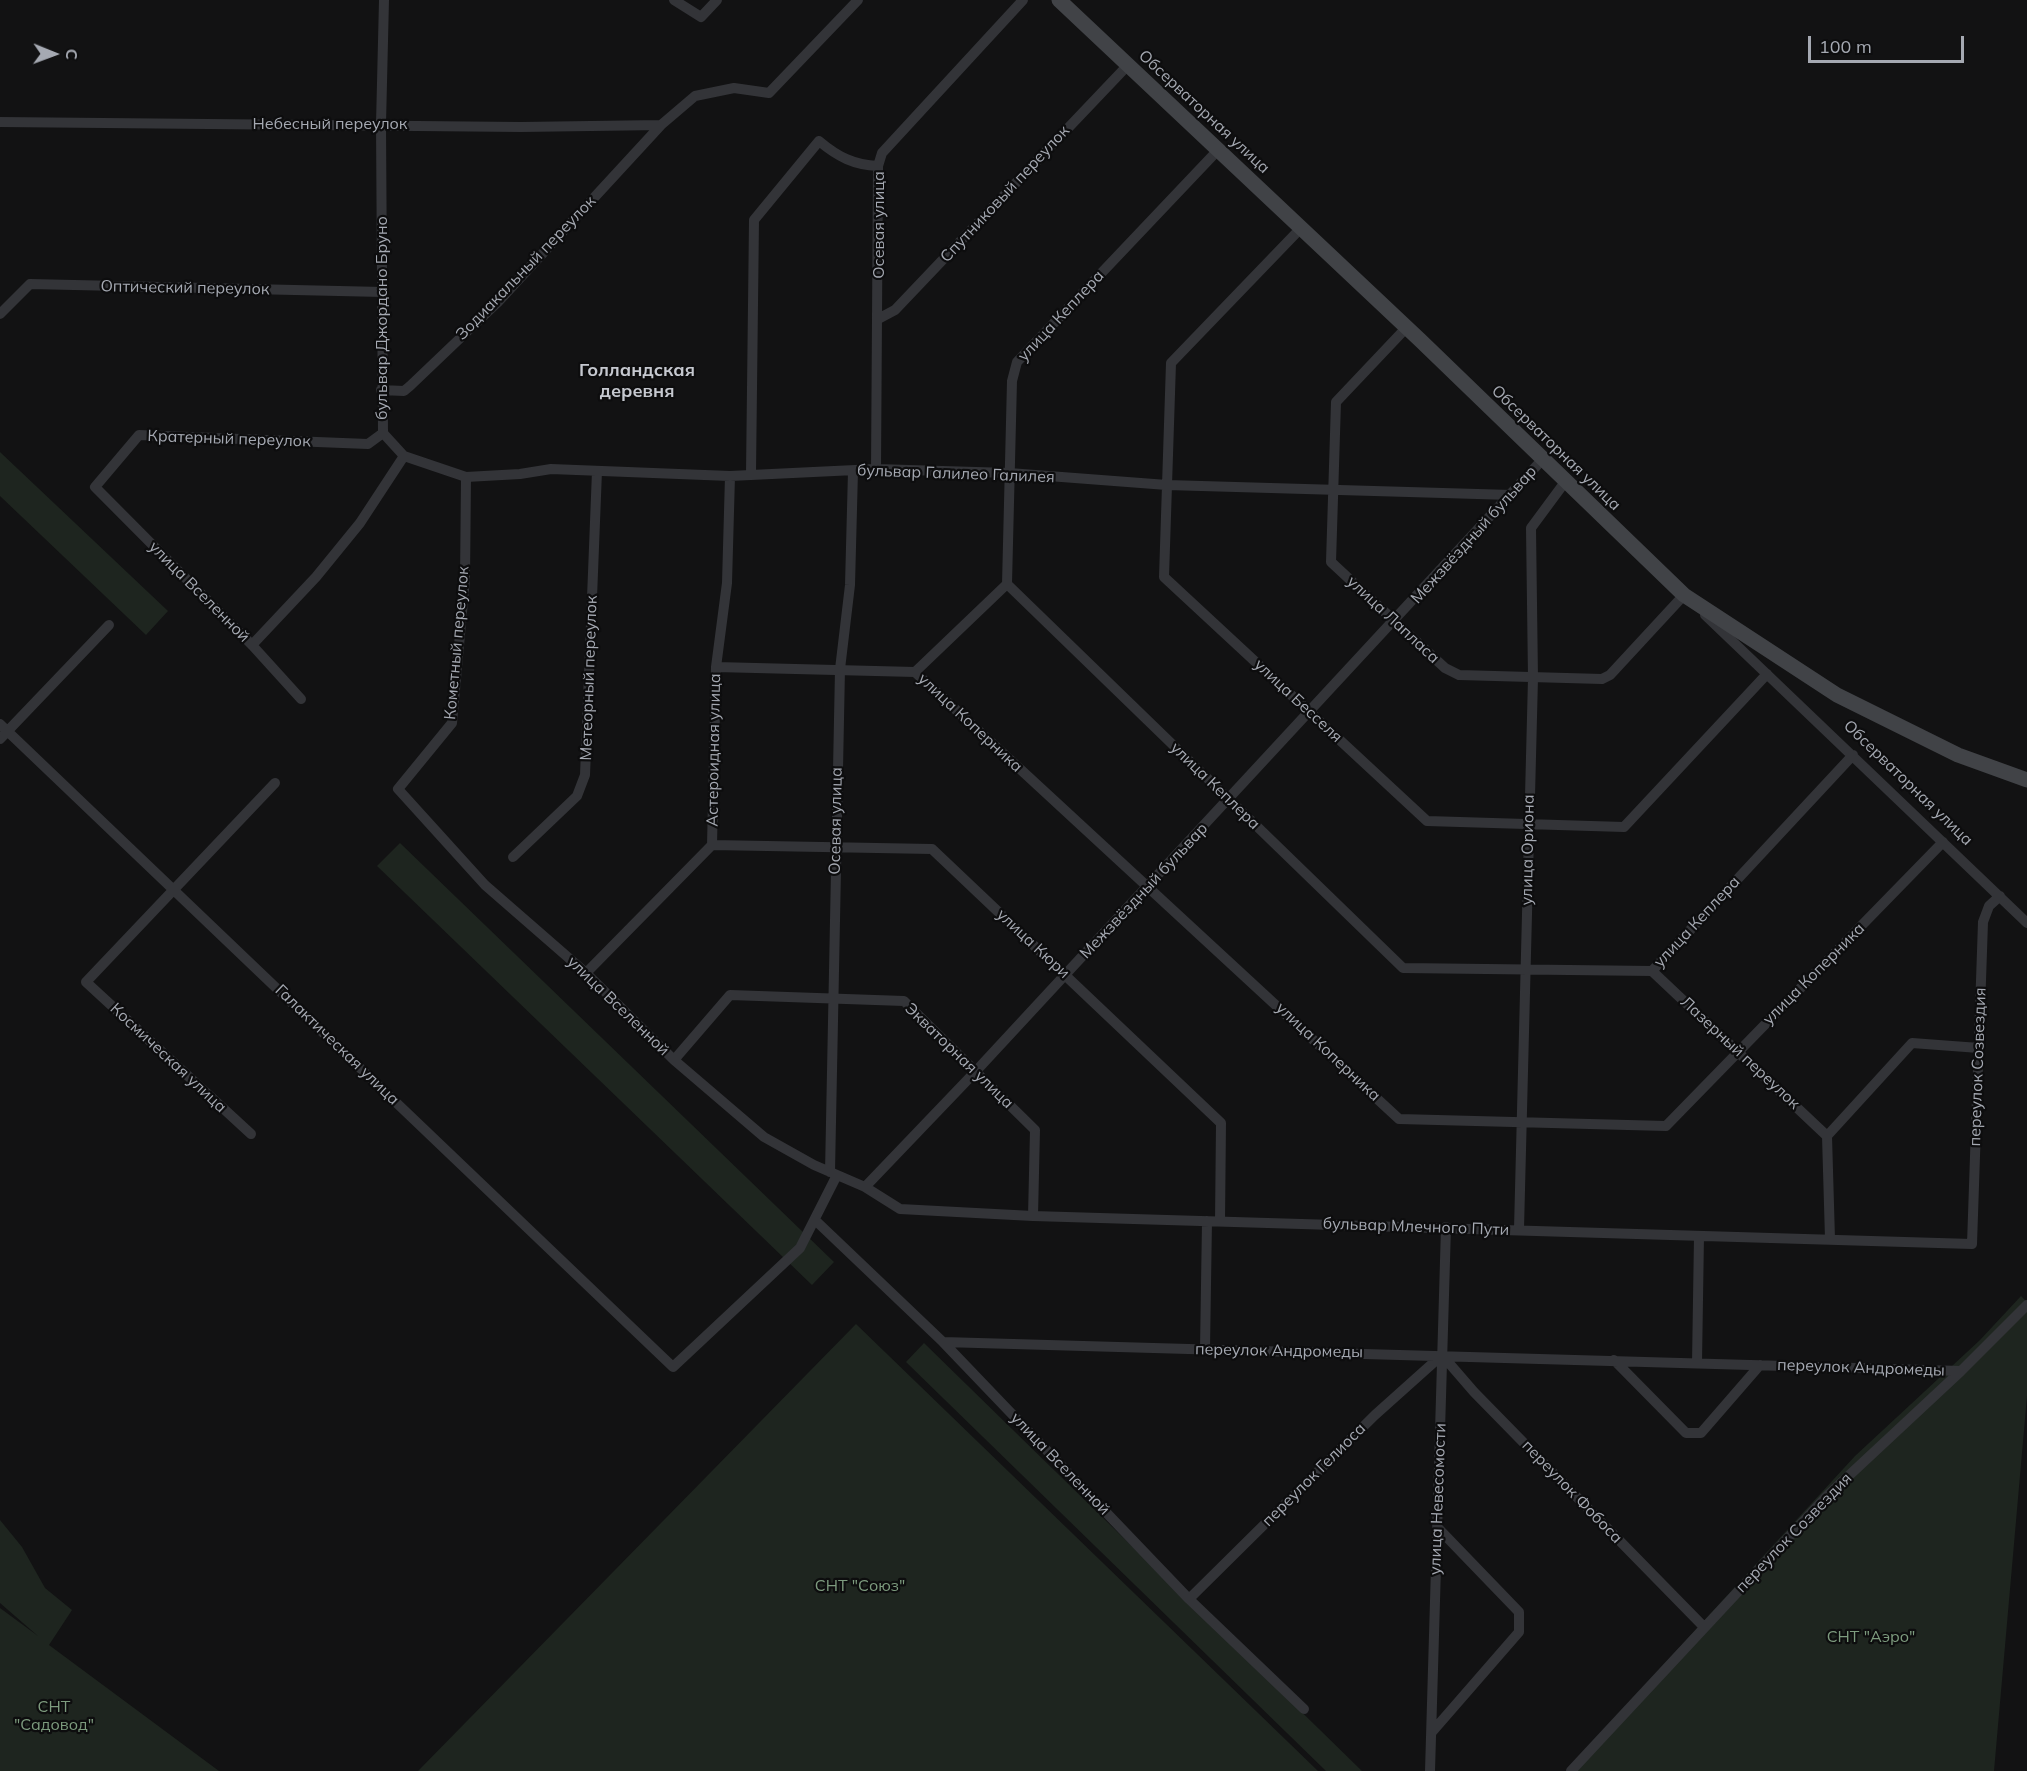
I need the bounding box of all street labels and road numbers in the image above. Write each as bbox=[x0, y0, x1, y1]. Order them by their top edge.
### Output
street label: Обсерваторная улица bbox=[1134, 46, 1274, 178]
street label: Небесный переулок bbox=[253, 114, 407, 134]
street label: Спутниковый переулок bbox=[936, 122, 1074, 266]
street label: Осевая улица bbox=[869, 171, 889, 279]
street label: Зодиакальный переулок bbox=[452, 192, 600, 344]
street label: бульвар Джордано Бруно bbox=[372, 216, 392, 420]
street label: улица Кеплера bbox=[1014, 267, 1108, 365]
street label: Оптический переулок bbox=[100, 277, 270, 299]
street label: Обсерваторная улица bbox=[1487, 381, 1625, 515]
street label: Кратерный переулок bbox=[147, 427, 311, 451]
street label: бульвар Галилео Галилея bbox=[857, 461, 1055, 487]
street label: Межзвёздный бульвар bbox=[1407, 462, 1541, 608]
street label: улица Вселенной bbox=[145, 538, 253, 646]
street label: Кометный переулок bbox=[441, 565, 473, 721]
street label: улица Лапласа bbox=[1343, 572, 1443, 668]
street label: Метеорный переулок bbox=[577, 595, 601, 761]
street label: улица Бесселя bbox=[1250, 655, 1346, 747]
street label: улица Коперника bbox=[914, 670, 1026, 776]
street label: Астероидная улица bbox=[703, 673, 725, 827]
street label: Обсерваторная улица bbox=[1839, 716, 1977, 850]
street label: улица Кеплера bbox=[1166, 738, 1264, 834]
street label: Осевая улица bbox=[825, 767, 847, 875]
street label: улица Ориона bbox=[1517, 794, 1539, 906]
street label: Межзвёздный бульвар bbox=[1076, 819, 1212, 963]
street label: улица Кеплера bbox=[1650, 873, 1744, 971]
street label: улица Кюри bbox=[992, 905, 1074, 983]
street label: улица Коперника bbox=[1759, 919, 1869, 1029]
street label: улица Вселенной bbox=[563, 952, 673, 1060]
street label: Галактическая улица bbox=[271, 981, 403, 1109]
street label: переулок Созвездия bbox=[1966, 987, 1990, 1147]
street label: Лазерный переулок bbox=[1676, 993, 1804, 1113]
street label: Космическая улица bbox=[106, 999, 230, 1117]
street label: Экваторная улица bbox=[901, 999, 1017, 1113]
street label: улица Коперника bbox=[1272, 999, 1384, 1105]
street label: бульвар Млечного Пути bbox=[1323, 1214, 1509, 1240]
street label: переулок Андромеды bbox=[1195, 1340, 1363, 1362]
street label: переулок Андромеды bbox=[1777, 1355, 1945, 1381]
street label: улица Вселенной bbox=[1006, 1409, 1114, 1519]
street label: переулок Гелиоса bbox=[1258, 1419, 1370, 1531]
street label: улица Невесомости bbox=[1426, 1423, 1450, 1575]
street label: переулок Фобоса bbox=[1518, 1436, 1626, 1548]
street label: переулок Созвездия bbox=[1732, 1469, 1856, 1597]

